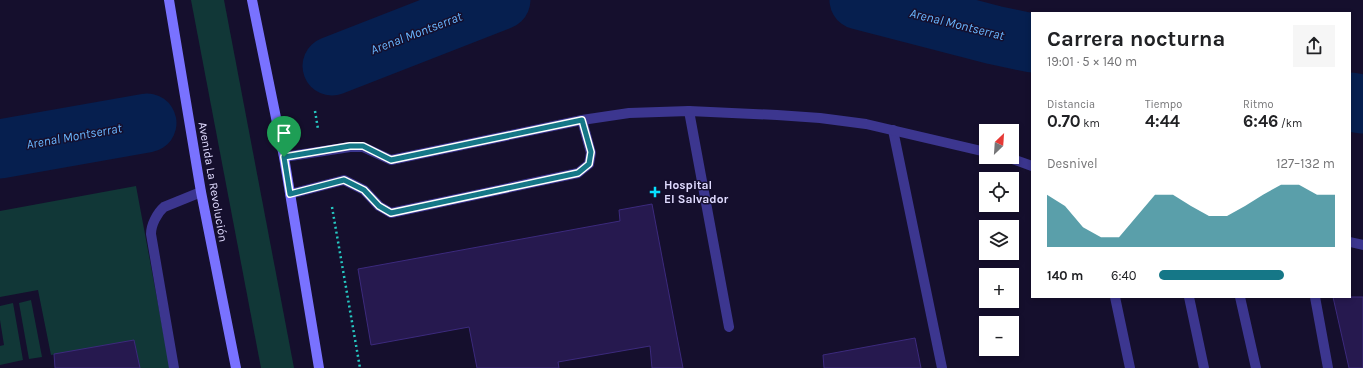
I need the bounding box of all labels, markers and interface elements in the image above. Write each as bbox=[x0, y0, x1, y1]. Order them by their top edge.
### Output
water label: Arenal Montserrat bbox=[908, 5, 1006, 43]
water label: Arenal Montserrat bbox=[368, 8, 464, 57]
button: share bbox=[1293, 25, 1335, 67]
text: Carrera nocturna bbox=[1047, 26, 1225, 52]
text: 19:01 · 5 × 140 m bbox=[1047, 54, 1137, 69]
text: Distancia bbox=[1047, 98, 1095, 111]
text: Tiempo bbox=[1145, 98, 1182, 111]
text: Ritmo bbox=[1243, 98, 1273, 111]
text: 0.70 bbox=[1047, 111, 1081, 131]
text: 4:44 bbox=[1145, 111, 1180, 131]
text: 6:46 bbox=[1243, 111, 1278, 131]
pin bbox=[267, 116, 301, 157]
text: km bbox=[1081, 117, 1100, 130]
text: /km bbox=[1278, 117, 1302, 130]
water label: Arenal Montserrat bbox=[25, 120, 123, 152]
street label: Avenida La Revolución bbox=[196, 121, 230, 243]
icon: arrive bbox=[273, 122, 295, 144]
north arrow bbox=[979, 124, 1019, 164]
map controls bbox=[979, 124, 1019, 356]
text: Desnivel bbox=[1047, 156, 1098, 171]
text: 127–132 m bbox=[1276, 156, 1335, 171]
button: locate bbox=[979, 172, 1019, 212]
place label: Hospital El Salvador bbox=[664, 178, 728, 206]
marker: Hospital El Salvador bbox=[649, 186, 661, 198]
button: layers bbox=[979, 220, 1019, 260]
button: + bbox=[979, 268, 1019, 308]
text: 140 m bbox=[1047, 268, 1083, 283]
text: 6:40 bbox=[1111, 268, 1136, 283]
button: − bbox=[979, 316, 1019, 356]

